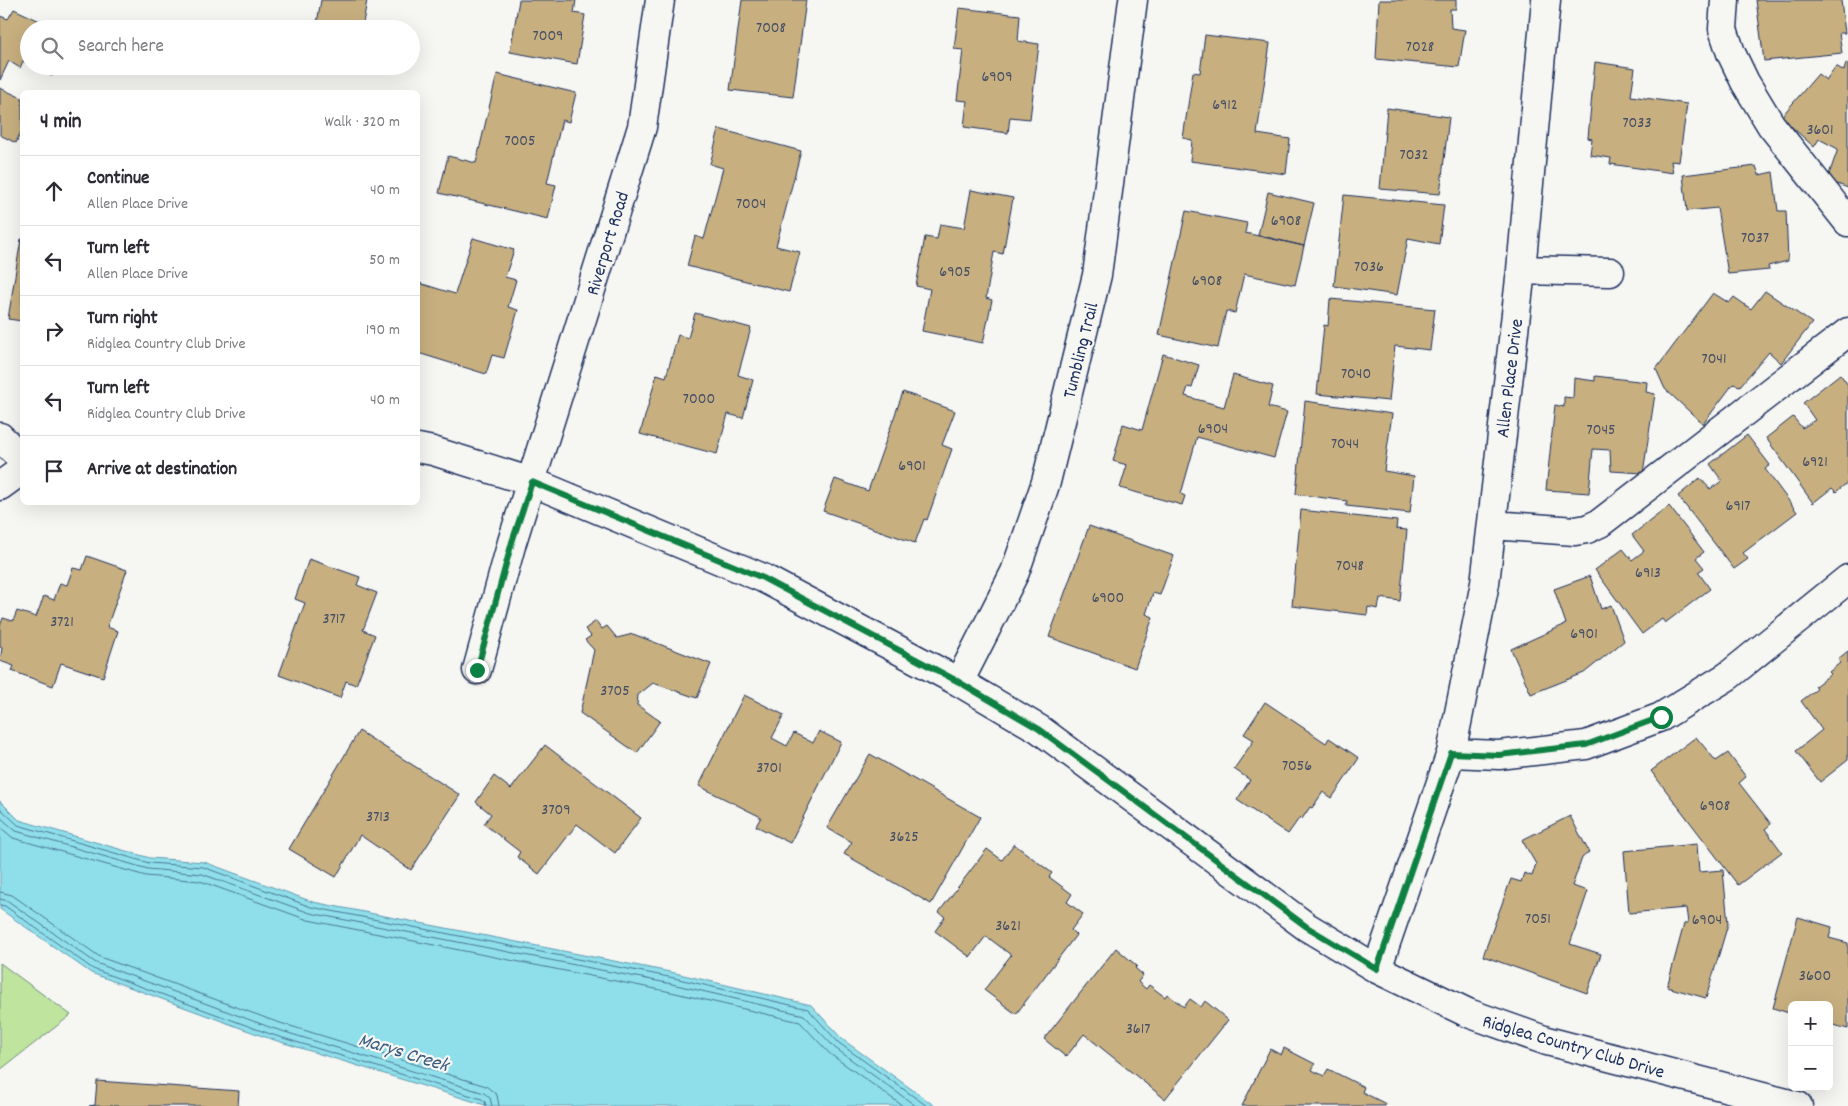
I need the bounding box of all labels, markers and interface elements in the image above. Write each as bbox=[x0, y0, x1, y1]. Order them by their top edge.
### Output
house number: 7008 bbox=[756, 17, 786, 40]
search box bbox=[20, 20, 420, 75]
house number: 7009 bbox=[533, 25, 563, 48]
icon: search bbox=[38, 34, 66, 62]
text: Search here bbox=[78, 34, 164, 61]
house number: 7028 bbox=[1406, 36, 1434, 59]
house number: 6909 bbox=[981, 66, 1013, 89]
house number: 6912 bbox=[1212, 94, 1238, 117]
text: 4 min bbox=[40, 108, 82, 138]
text: Walk · 320 m bbox=[324, 111, 400, 134]
house number: 7033 bbox=[1622, 112, 1652, 135]
house number: 3601 bbox=[1806, 119, 1834, 142]
house number: 7005 bbox=[505, 130, 535, 153]
house number: 7032 bbox=[1400, 144, 1428, 167]
text: Continue bbox=[87, 166, 149, 193]
icon: ahead bbox=[40, 177, 68, 205]
text: 40 m bbox=[370, 179, 400, 202]
street label: Riverport Road bbox=[581, 189, 638, 299]
text: Allen Place Drive bbox=[87, 193, 188, 216]
house number: 7004 bbox=[736, 193, 766, 216]
house number: 6908 bbox=[1271, 210, 1301, 233]
house number: 7037 bbox=[1741, 227, 1769, 250]
text: Turn left bbox=[87, 236, 150, 263]
icon: left bbox=[40, 247, 68, 275]
text: 50 m bbox=[369, 249, 400, 272]
house number: 7036 bbox=[1354, 256, 1384, 279]
house number: 6905 bbox=[939, 261, 971, 284]
text: Allen Place Drive bbox=[87, 263, 188, 286]
house number: 6908 bbox=[1192, 270, 1222, 293]
street label: Tumbling Trail bbox=[1057, 300, 1107, 402]
text: Turn right bbox=[87, 306, 158, 333]
icon: right bbox=[40, 317, 68, 345]
street label: Allen Place Drive bbox=[1491, 317, 1532, 440]
text: 190 m bbox=[366, 319, 400, 342]
text: Ridglea Country Club Drive bbox=[87, 333, 246, 356]
house number: 7041 bbox=[1702, 348, 1727, 371]
house number: 7040 bbox=[1341, 363, 1371, 386]
text: Turn left bbox=[87, 376, 150, 403]
icon: left bbox=[40, 387, 68, 415]
house number: 7000 bbox=[683, 388, 715, 411]
text: 40 m bbox=[370, 389, 400, 412]
text: Ridglea Country Club Drive bbox=[87, 403, 246, 426]
house number: 6904 bbox=[1198, 418, 1228, 441]
house number: 7045 bbox=[1587, 419, 1615, 442]
house number: 7044 bbox=[1331, 433, 1359, 456]
house number: 6921 bbox=[1802, 451, 1828, 474]
house number: 6901 bbox=[898, 455, 926, 478]
icon: arrive bbox=[40, 457, 68, 485]
text: Arrive at destination bbox=[87, 457, 237, 484]
house number: 6917 bbox=[1726, 495, 1750, 518]
house number: 7048 bbox=[1336, 555, 1364, 578]
house number: 6913 bbox=[1635, 562, 1661, 585]
house number: 6900 bbox=[1092, 587, 1124, 610]
house number: 3717 bbox=[323, 608, 345, 631]
house number: 3721 bbox=[50, 611, 74, 634]
house number: 6901 bbox=[1570, 623, 1598, 646]
route end bbox=[466, 659, 489, 682]
house number: 3705 bbox=[600, 680, 630, 703]
route start bbox=[1650, 706, 1673, 729]
house number: 7056 bbox=[1282, 755, 1312, 778]
house number: 3701 bbox=[756, 757, 782, 780]
house number: 6908 bbox=[1700, 795, 1730, 818]
house number: 3709 bbox=[541, 799, 571, 822]
house number: 3713 bbox=[366, 806, 390, 829]
house number: 3625 bbox=[889, 826, 919, 849]
house number: 7051 bbox=[1525, 908, 1551, 931]
house number: 6904 bbox=[1692, 909, 1722, 932]
house number: 3621 bbox=[995, 915, 1021, 938]
house number: 3600 bbox=[1799, 965, 1831, 988]
map controls bbox=[1788, 1001, 1833, 1091]
button: + bbox=[1788, 1001, 1833, 1046]
street label: Ridglea Country Club Drive bbox=[1479, 1009, 1667, 1087]
house number: 3617 bbox=[1126, 1018, 1150, 1041]
water label: Marys Creek bbox=[355, 1027, 453, 1081]
button: − bbox=[1788, 1046, 1833, 1091]

